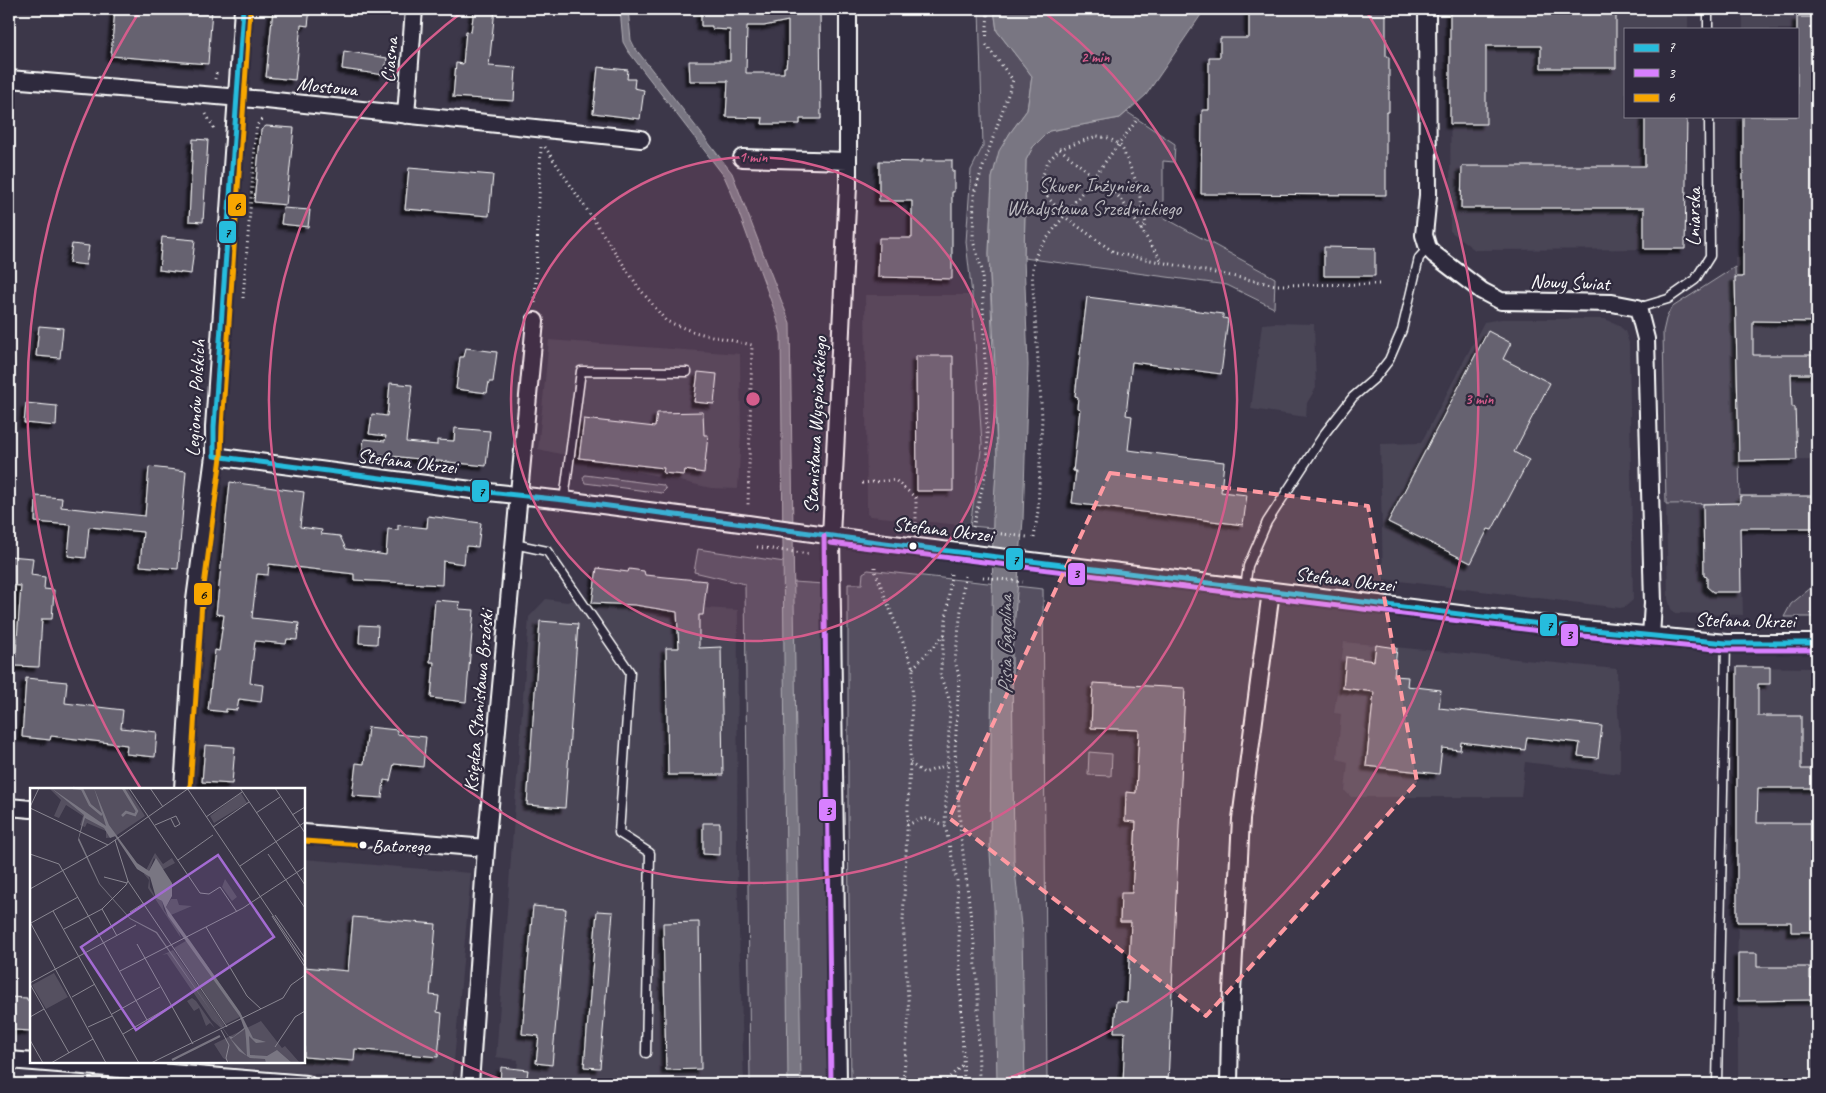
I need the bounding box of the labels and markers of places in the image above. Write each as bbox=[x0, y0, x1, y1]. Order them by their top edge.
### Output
centre of rings bbox=[744, 390, 762, 408]
unlabelled marker bbox=[908, 541, 918, 551]
place label: Batorego bbox=[372, 834, 431, 858]
marker: Batorego bbox=[358, 840, 368, 850]

